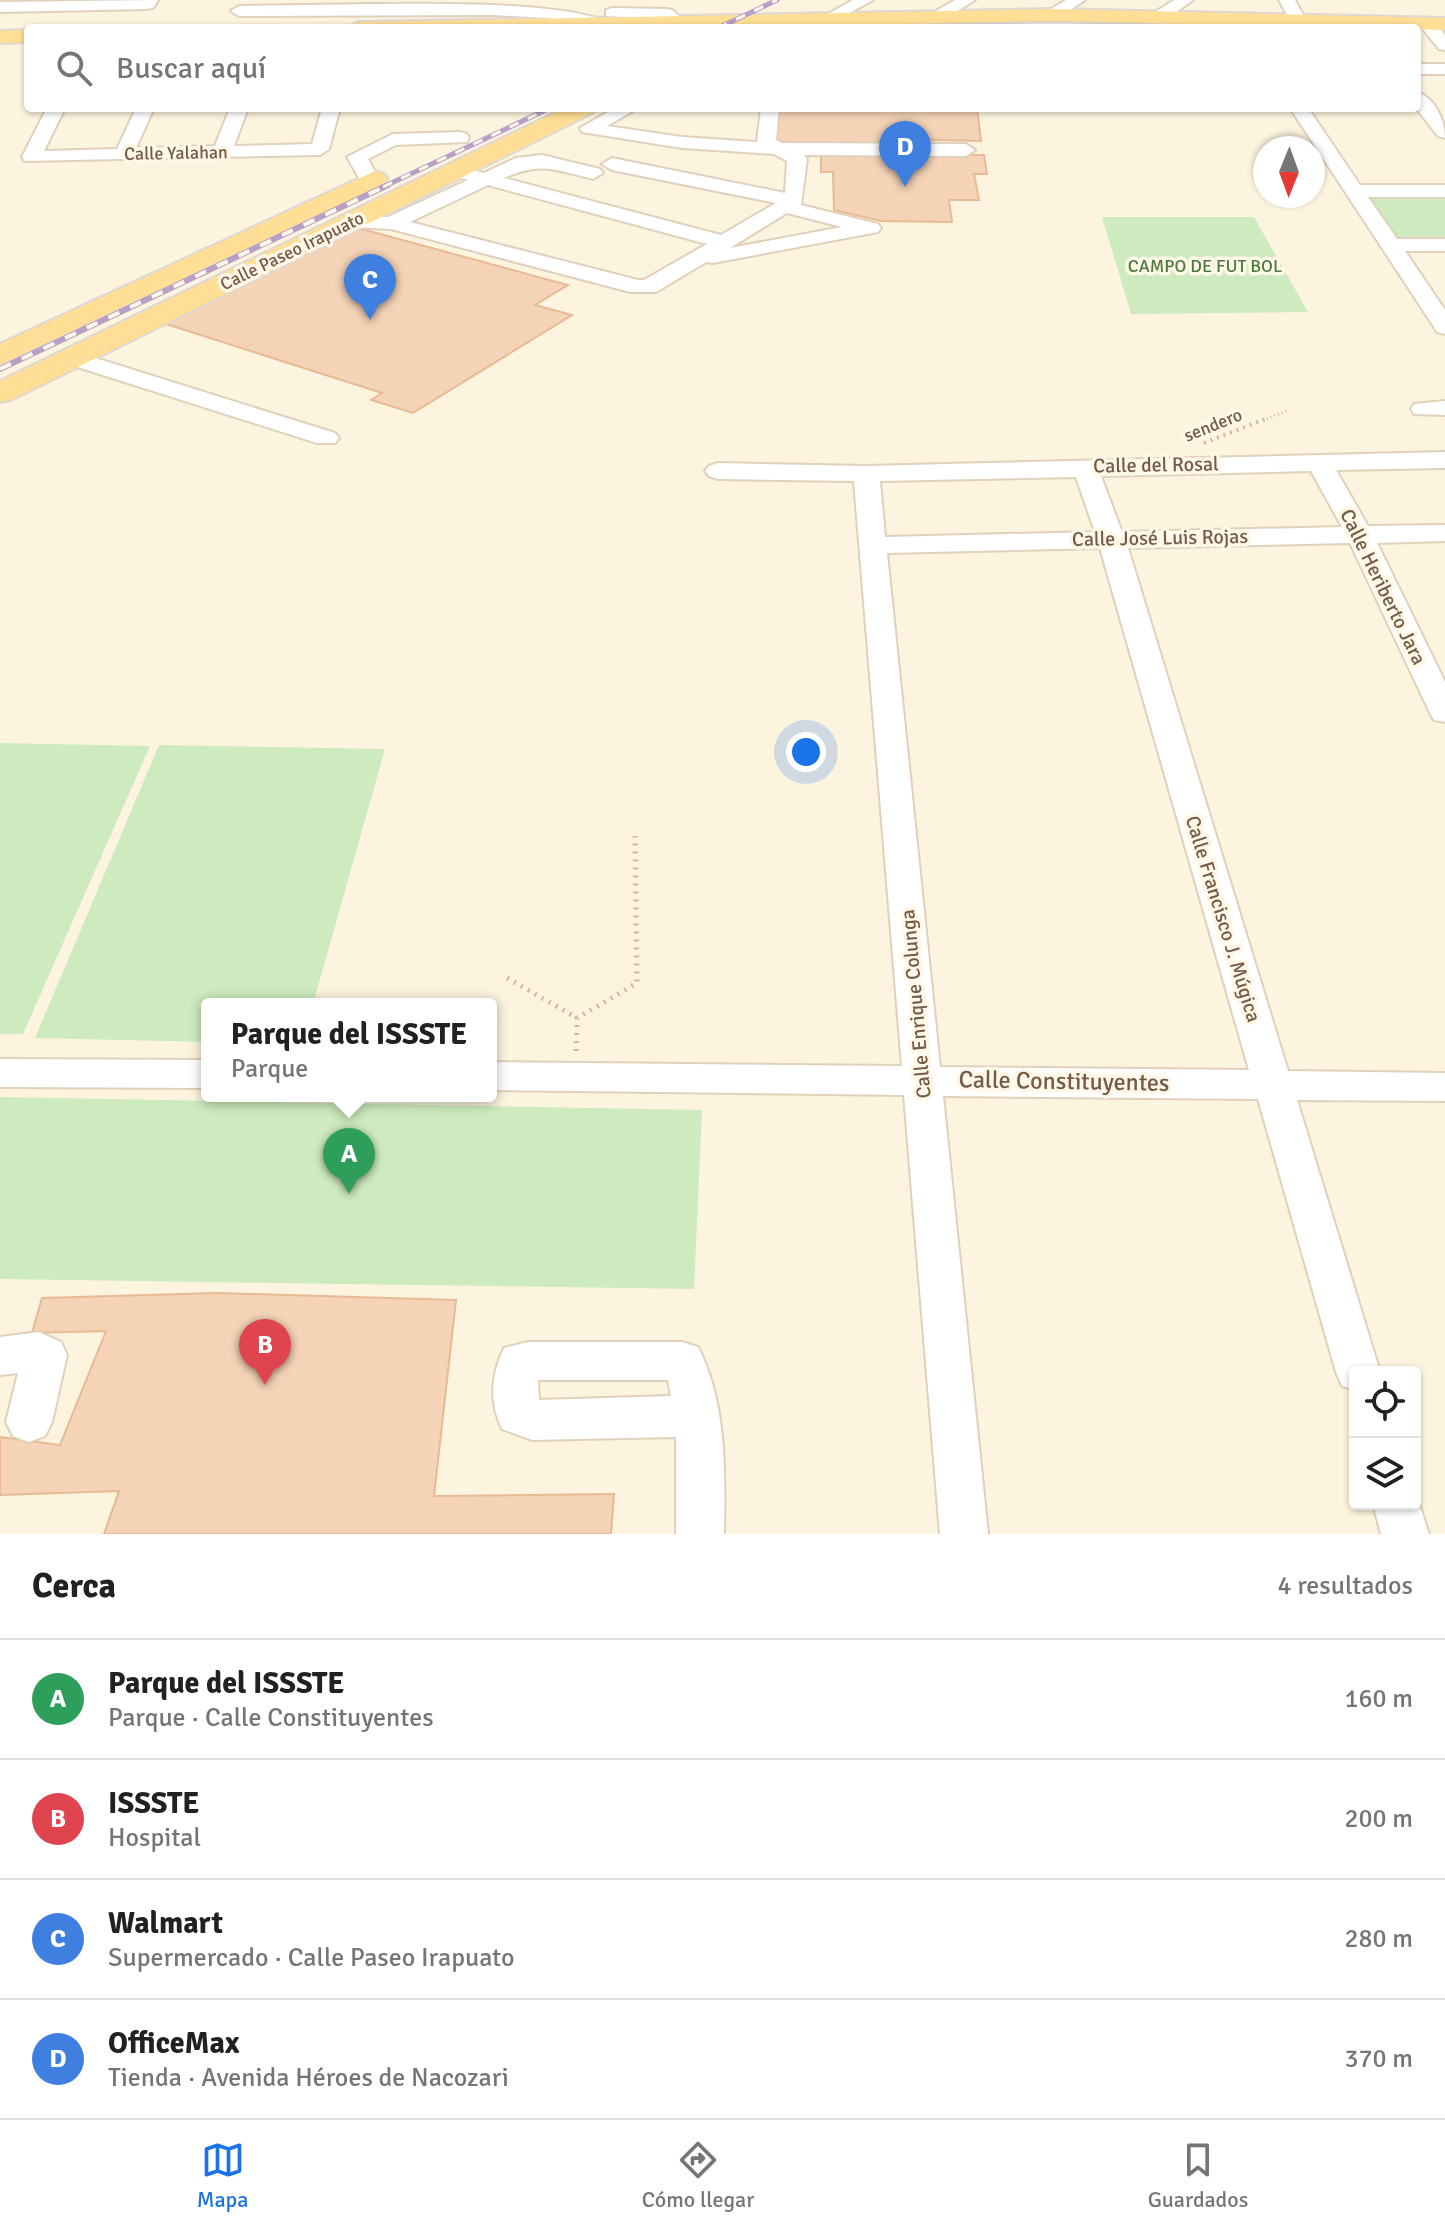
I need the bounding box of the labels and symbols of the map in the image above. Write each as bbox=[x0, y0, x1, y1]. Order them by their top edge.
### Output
pin: D bbox=[879, 121, 931, 187]
north arrow bbox=[1253, 136, 1325, 208]
street label: Calle Yalahan bbox=[124, 141, 228, 165]
street label: Calle Paseo Irapuato bbox=[217, 207, 367, 295]
pin: C bbox=[344, 254, 396, 320]
park label: CAMPO DE FUT BOL bbox=[1128, 255, 1282, 277]
street label: sendero bbox=[1181, 403, 1245, 447]
street label: Calle del Rosal bbox=[1093, 451, 1219, 479]
street label: Calle Heriberto Jara bbox=[1334, 505, 1432, 669]
street label: Calle José Luis Rojas bbox=[1072, 524, 1249, 552]
your location bbox=[786, 732, 826, 772]
street label: Calle Francisco J. Múgica bbox=[1180, 813, 1266, 1025]
street label: Calle Enrique Colunga bbox=[895, 908, 937, 1100]
street label: Calle Constituyentes bbox=[958, 1064, 1170, 1098]
pin: A bbox=[323, 1128, 375, 1194]
pin: B bbox=[239, 1319, 291, 1385]

